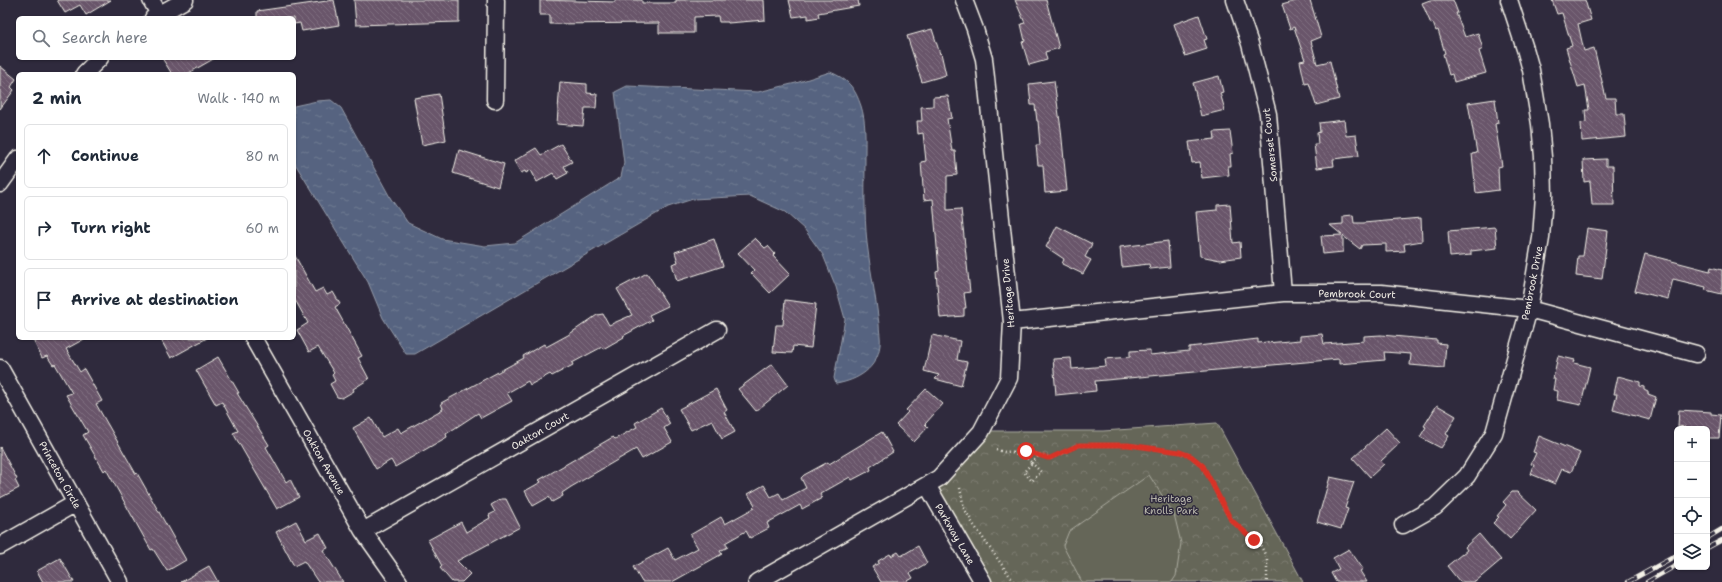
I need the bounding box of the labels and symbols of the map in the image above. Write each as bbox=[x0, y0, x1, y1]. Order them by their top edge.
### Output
street label: Somerset Court bbox=[1260, 107, 1280, 183]
street label: Pembrook Drive bbox=[1518, 244, 1546, 321]
street label: Heritage Drive bbox=[998, 257, 1018, 328]
street label: Pembrook Court bbox=[1318, 287, 1396, 301]
street label: Oakton Court bbox=[509, 409, 571, 453]
street label: Oakton Avenue bbox=[300, 427, 348, 497]
street label: Princeton Circle bbox=[36, 439, 84, 511]
route start bbox=[1017, 442, 1035, 460]
park label: Heritage Knolls Park bbox=[1144, 492, 1198, 517]
street label: Parkway Lane bbox=[932, 501, 978, 567]
route end bbox=[1245, 531, 1263, 549]

